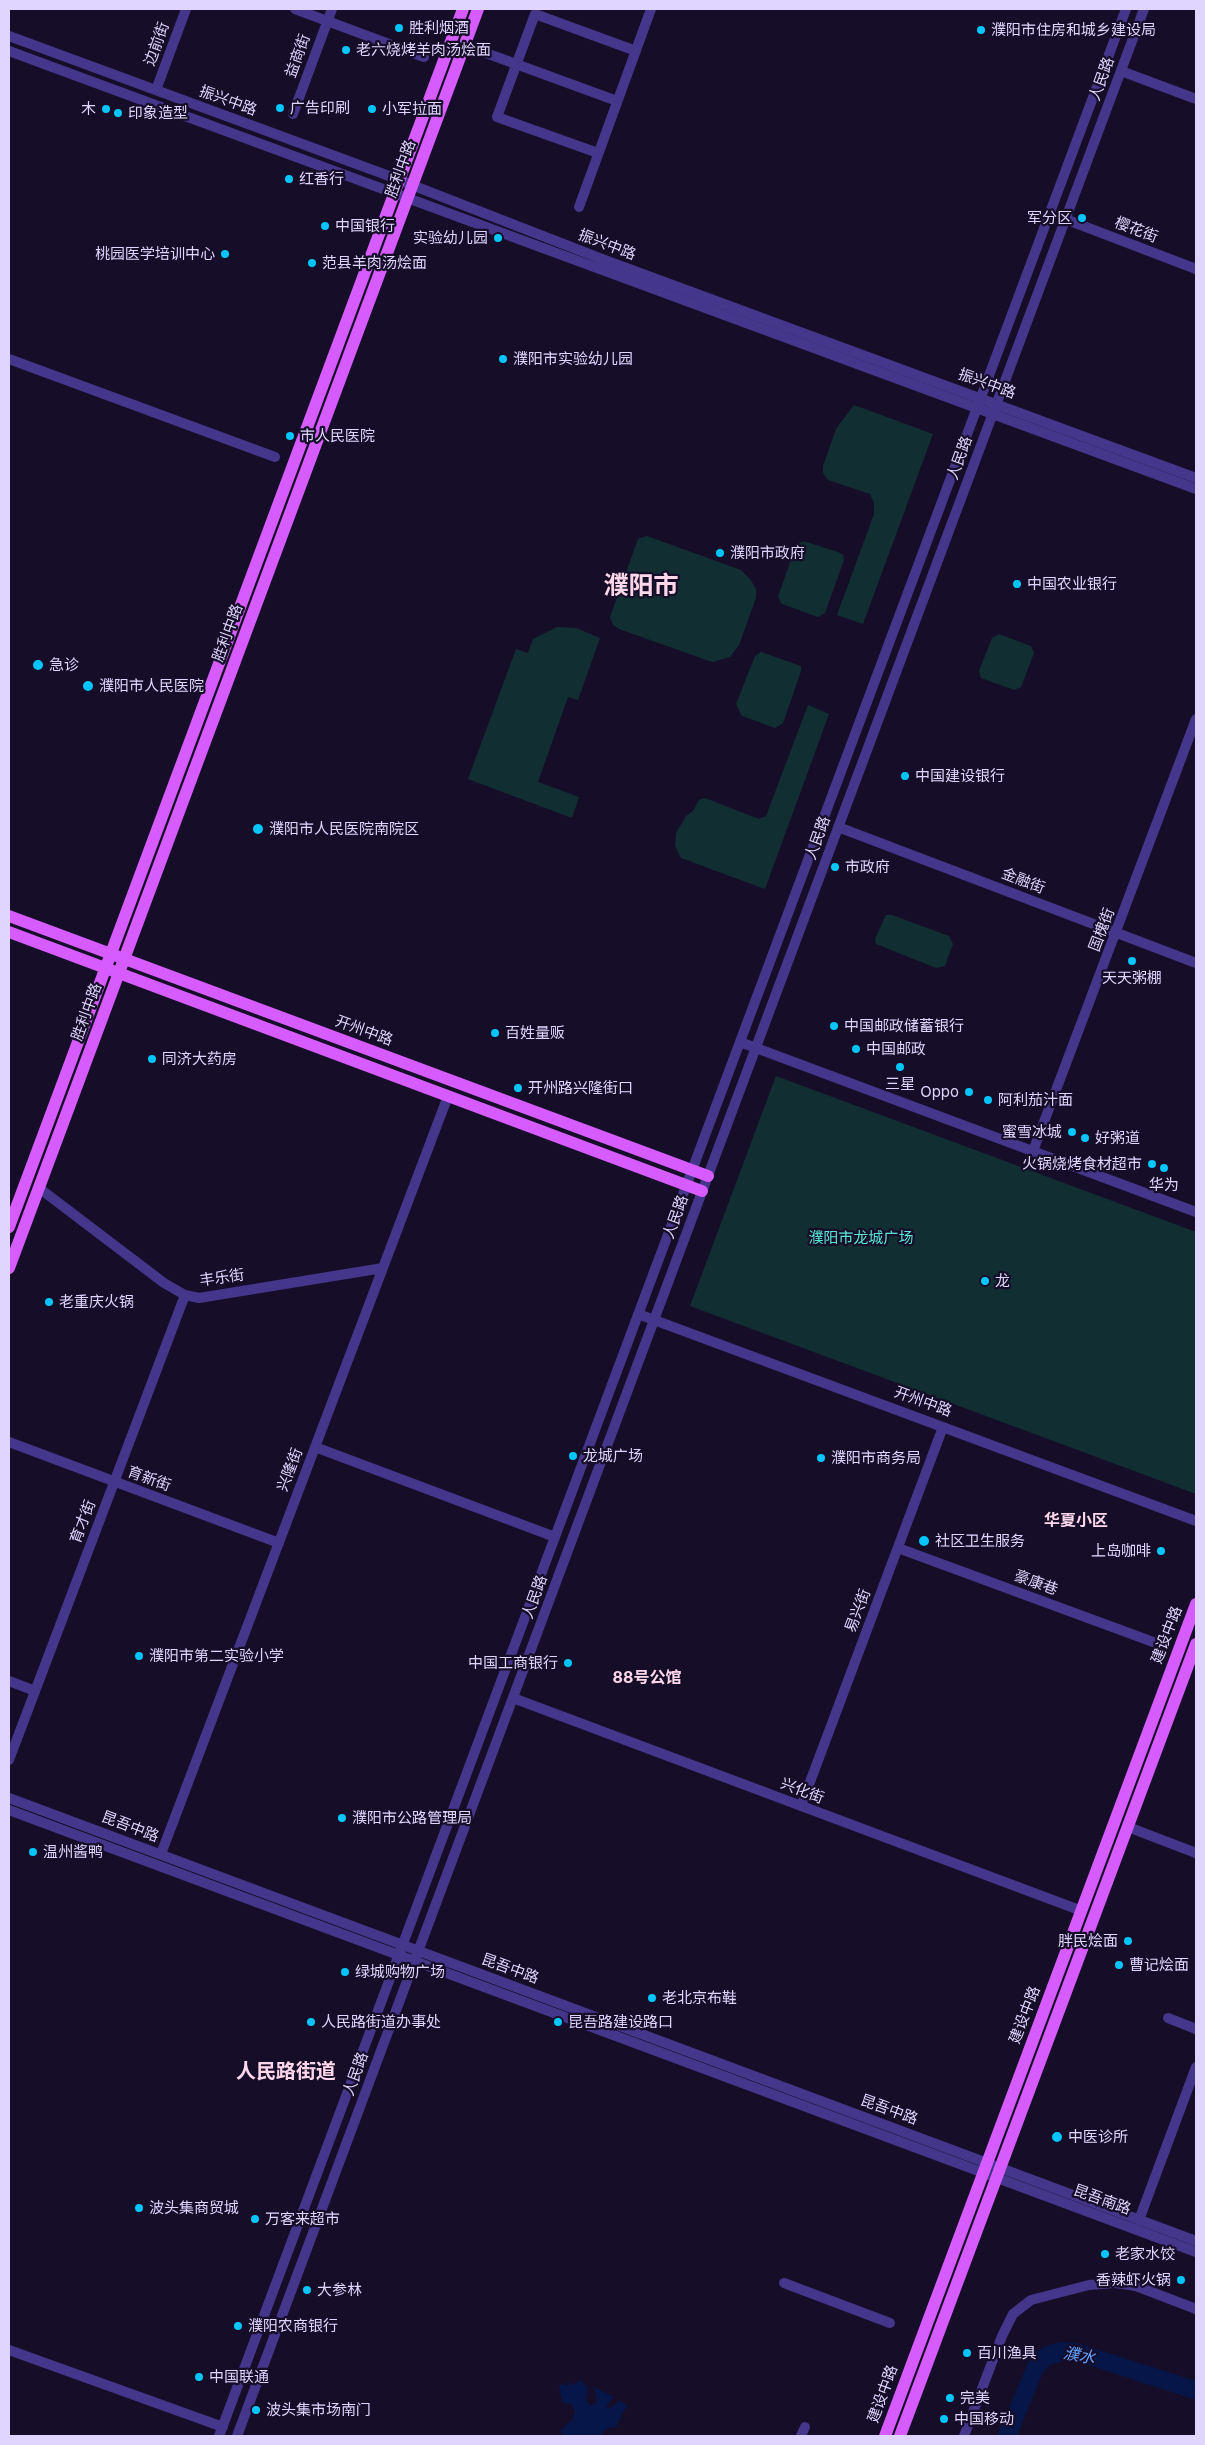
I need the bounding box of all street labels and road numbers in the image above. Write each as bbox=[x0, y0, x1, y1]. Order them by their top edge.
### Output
street label: 边前街 bbox=[141, 20, 173, 68]
street label: 益商街 bbox=[282, 32, 314, 80]
street label: 人民路 bbox=[1086, 55, 1118, 103]
street label: 振兴中路 bbox=[197, 82, 259, 120]
street label: 胜利中路 bbox=[382, 138, 420, 200]
street label: 樱花街 bbox=[1112, 214, 1160, 246]
street label: 振兴中路 bbox=[576, 226, 638, 264]
street label: 振兴中路 bbox=[956, 365, 1018, 403]
street label: 人民路 bbox=[944, 434, 976, 482]
street label: 胜利中路 bbox=[209, 602, 247, 664]
street label: 人民路 bbox=[802, 814, 834, 862]
street label: 金融街 bbox=[999, 865, 1047, 897]
street label: 国槐街 bbox=[1086, 906, 1118, 954]
street label: 胜利中路 bbox=[68, 981, 106, 1043]
street label: 开州中路 bbox=[333, 1012, 395, 1050]
street label: 人民路 bbox=[660, 1193, 692, 1241]
street label: 丰乐街 bbox=[198, 1266, 246, 1290]
street label: 开州中路 bbox=[892, 1383, 954, 1421]
street label: 兴隆街 bbox=[274, 1446, 306, 1494]
street label: 育新街 bbox=[125, 1463, 173, 1495]
street label: 育才街 bbox=[67, 1498, 99, 1546]
street label: 豪康巷 bbox=[1012, 1567, 1060, 1599]
street label: 人民路 bbox=[519, 1573, 551, 1621]
street label: 易兴街 bbox=[842, 1587, 874, 1635]
street label: 建设中路 bbox=[1148, 1604, 1186, 1666]
street label: 兴化街 bbox=[778, 1775, 826, 1807]
street label: 昆吾中路 bbox=[99, 1808, 161, 1846]
street label: 昆吾中路 bbox=[479, 1950, 541, 1988]
street label: 建设中路 bbox=[1006, 1984, 1044, 2046]
street label: 人民路 bbox=[340, 2050, 372, 2098]
street label: 昆吾中路 bbox=[858, 2091, 920, 2129]
street label: 昆吾南路 bbox=[1071, 2181, 1133, 2219]
street label: 建设中路 bbox=[864, 2363, 902, 2425]

